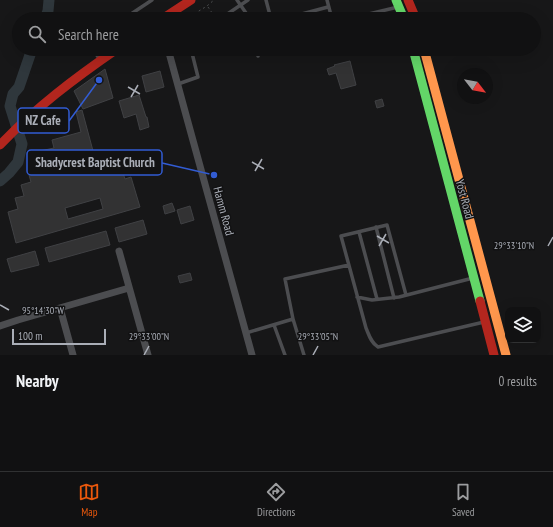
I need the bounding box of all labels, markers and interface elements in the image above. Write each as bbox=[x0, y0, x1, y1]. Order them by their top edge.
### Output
search box bbox=[12, 12, 541, 56]
icon: search bbox=[26, 23, 48, 45]
text: Search here bbox=[58, 25, 119, 44]
north arrow bbox=[457, 68, 493, 104]
callout: NZ Cafe bbox=[18, 108, 69, 133]
text: NZ Cafe bbox=[25, 112, 61, 129]
callout: Shadycrest Baptist Church bbox=[27, 150, 162, 175]
text: Shadycrest Baptist Church bbox=[35, 154, 155, 171]
street label: Yost Road bbox=[453, 178, 477, 220]
street label: Hamm Road bbox=[210, 185, 238, 237]
text: 29°33'10"N bbox=[494, 239, 534, 252]
text: 95°14'30"W bbox=[22, 304, 64, 317]
map controls bbox=[505, 307, 541, 343]
button: layers bbox=[505, 307, 541, 343]
scale bar bbox=[12, 327, 106, 346]
text: 100 m bbox=[18, 329, 42, 343]
text: 29°33'00"N bbox=[129, 330, 169, 343]
text: 29°33'05"N bbox=[298, 330, 338, 343]
text: Nearby bbox=[16, 370, 59, 392]
text: 0 results bbox=[498, 373, 537, 390]
tab: Map bbox=[78, 481, 100, 519]
tab: Directions bbox=[257, 481, 295, 519]
tab: Saved bbox=[452, 481, 475, 519]

